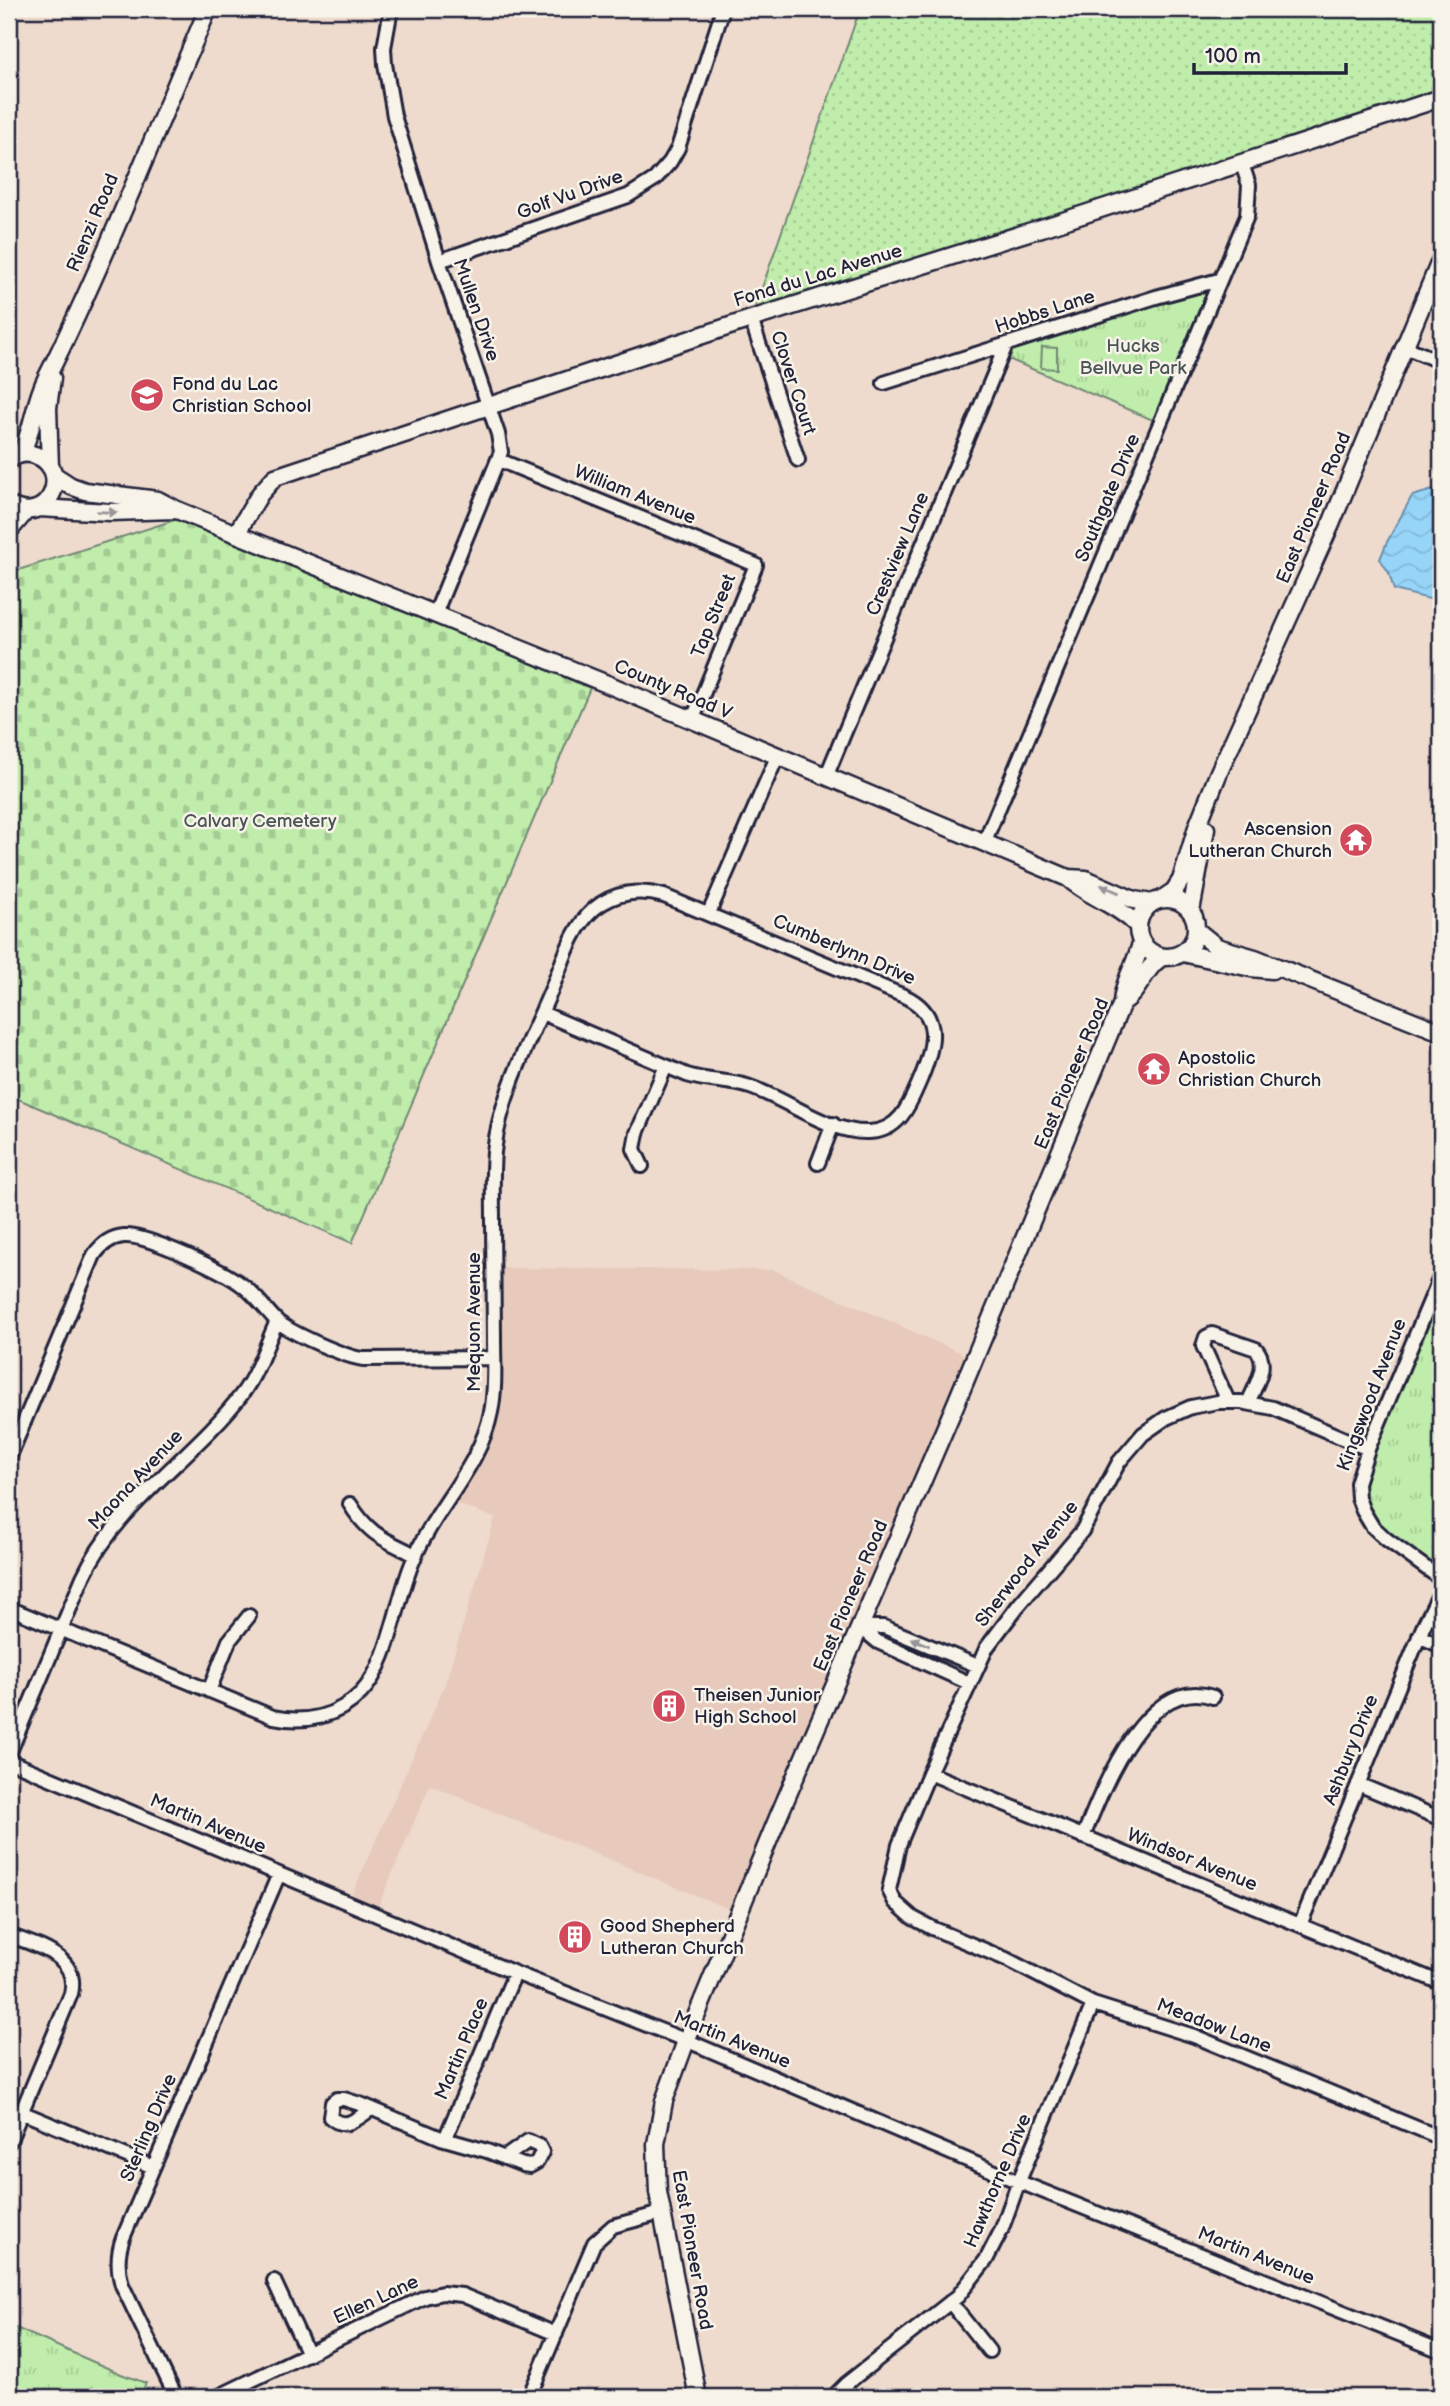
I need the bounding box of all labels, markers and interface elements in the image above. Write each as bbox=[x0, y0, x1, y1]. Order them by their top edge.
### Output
scale bar bbox=[1194, 32, 1347, 76]
text: 100 m bbox=[1205, 44, 1261, 69]
street label: Golf Vu Drive bbox=[514, 165, 626, 225]
street label: Rienzi Road bbox=[62, 170, 124, 276]
street label: Fond du Lac Avenue bbox=[731, 239, 905, 313]
street label: Mullen Drive bbox=[448, 256, 504, 364]
street label: Hobbs Lane bbox=[992, 285, 1098, 339]
street label: Clover Court bbox=[765, 328, 821, 438]
park label: Hucks Bellvue Park bbox=[1080, 335, 1187, 380]
place label: Fond du Lac Christian School bbox=[172, 373, 311, 418]
school or university icon: Fond du Lac Christian School bbox=[128, 376, 166, 414]
street label: East Pioneer Road bbox=[1272, 429, 1356, 587]
street label: Southgate Drive bbox=[1071, 430, 1145, 566]
street label: William Avenue bbox=[571, 460, 699, 530]
street label: Crestview Lane bbox=[862, 489, 934, 619]
one-way arrow bbox=[96, 506, 118, 518]
street label: Tap Street bbox=[687, 571, 741, 661]
street label: County Road V bbox=[611, 655, 736, 725]
park label: Calvary Cemetery bbox=[183, 810, 337, 833]
place label: Ascension Lutheran Church bbox=[1188, 818, 1332, 863]
temple icon: Ascension Lutheran Church bbox=[1337, 821, 1375, 859]
one-way arrow bbox=[1100, 883, 1121, 894]
street label: Cumberlynn Drive bbox=[769, 910, 919, 990]
street label: East Pioneer Road bbox=[1030, 995, 1114, 1153]
place label: Apostolic Christian Church bbox=[1178, 1047, 1321, 1092]
temple icon: Apostolic Christian Church bbox=[1135, 1050, 1173, 1088]
street label: Mequon Avenue bbox=[463, 1252, 486, 1392]
street label: Kingswood Avenue bbox=[1332, 1315, 1412, 1475]
street label: Maona Avenue bbox=[84, 1425, 188, 1535]
street label: Sherwood Avenue bbox=[970, 1496, 1084, 1632]
street label: East Pioneer Road bbox=[809, 1517, 893, 1675]
one-way arrow bbox=[909, 1636, 930, 1647]
place label: Theisen Junior High School bbox=[694, 1684, 821, 1729]
building icon: Theisen Junior High School bbox=[650, 1687, 688, 1725]
street label: Ashbury Drive bbox=[1318, 1691, 1384, 1809]
street label: Martin Avenue bbox=[146, 1789, 270, 1859]
street label: Windsor Avenue bbox=[1124, 1823, 1260, 1897]
place label: Good Shepherd Lutheran Church bbox=[600, 1915, 744, 1960]
building icon: Good Shepherd Lutheran Church bbox=[556, 1918, 594, 1956]
street label: Meadow Lane bbox=[1153, 1994, 1275, 2058]
street label: Martin Place bbox=[430, 1995, 494, 2103]
street label: Martin Avenue bbox=[670, 2006, 794, 2074]
street label: Sterling Drive bbox=[116, 2071, 182, 2185]
street label: Hawthorne Drive bbox=[959, 2111, 1037, 2251]
street label: East Pioneer Road bbox=[667, 2168, 717, 2332]
street label: Martin Avenue bbox=[1194, 2222, 1318, 2290]
street label: Ellen Lane bbox=[330, 2270, 422, 2330]

